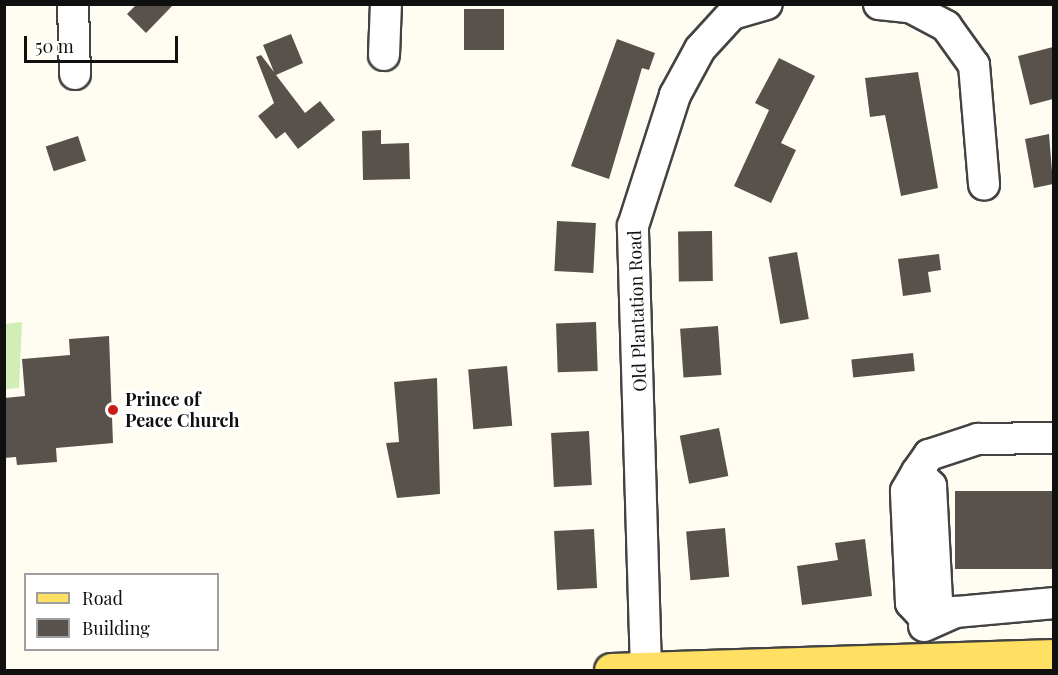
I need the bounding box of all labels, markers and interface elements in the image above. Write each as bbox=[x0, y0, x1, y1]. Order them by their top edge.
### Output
scale bar bbox=[27, 24, 182, 62]
text: 50 m bbox=[35, 34, 74, 58]
street label: Old Plantation Road bbox=[623, 230, 651, 392]
place label: Prince of Peace Church bbox=[125, 389, 239, 432]
marker: Prince of Peace Church bbox=[106, 403, 120, 417]
legend bbox=[24, 573, 219, 651]
text: Road bbox=[82, 586, 123, 610]
text: Building bbox=[82, 616, 150, 640]

